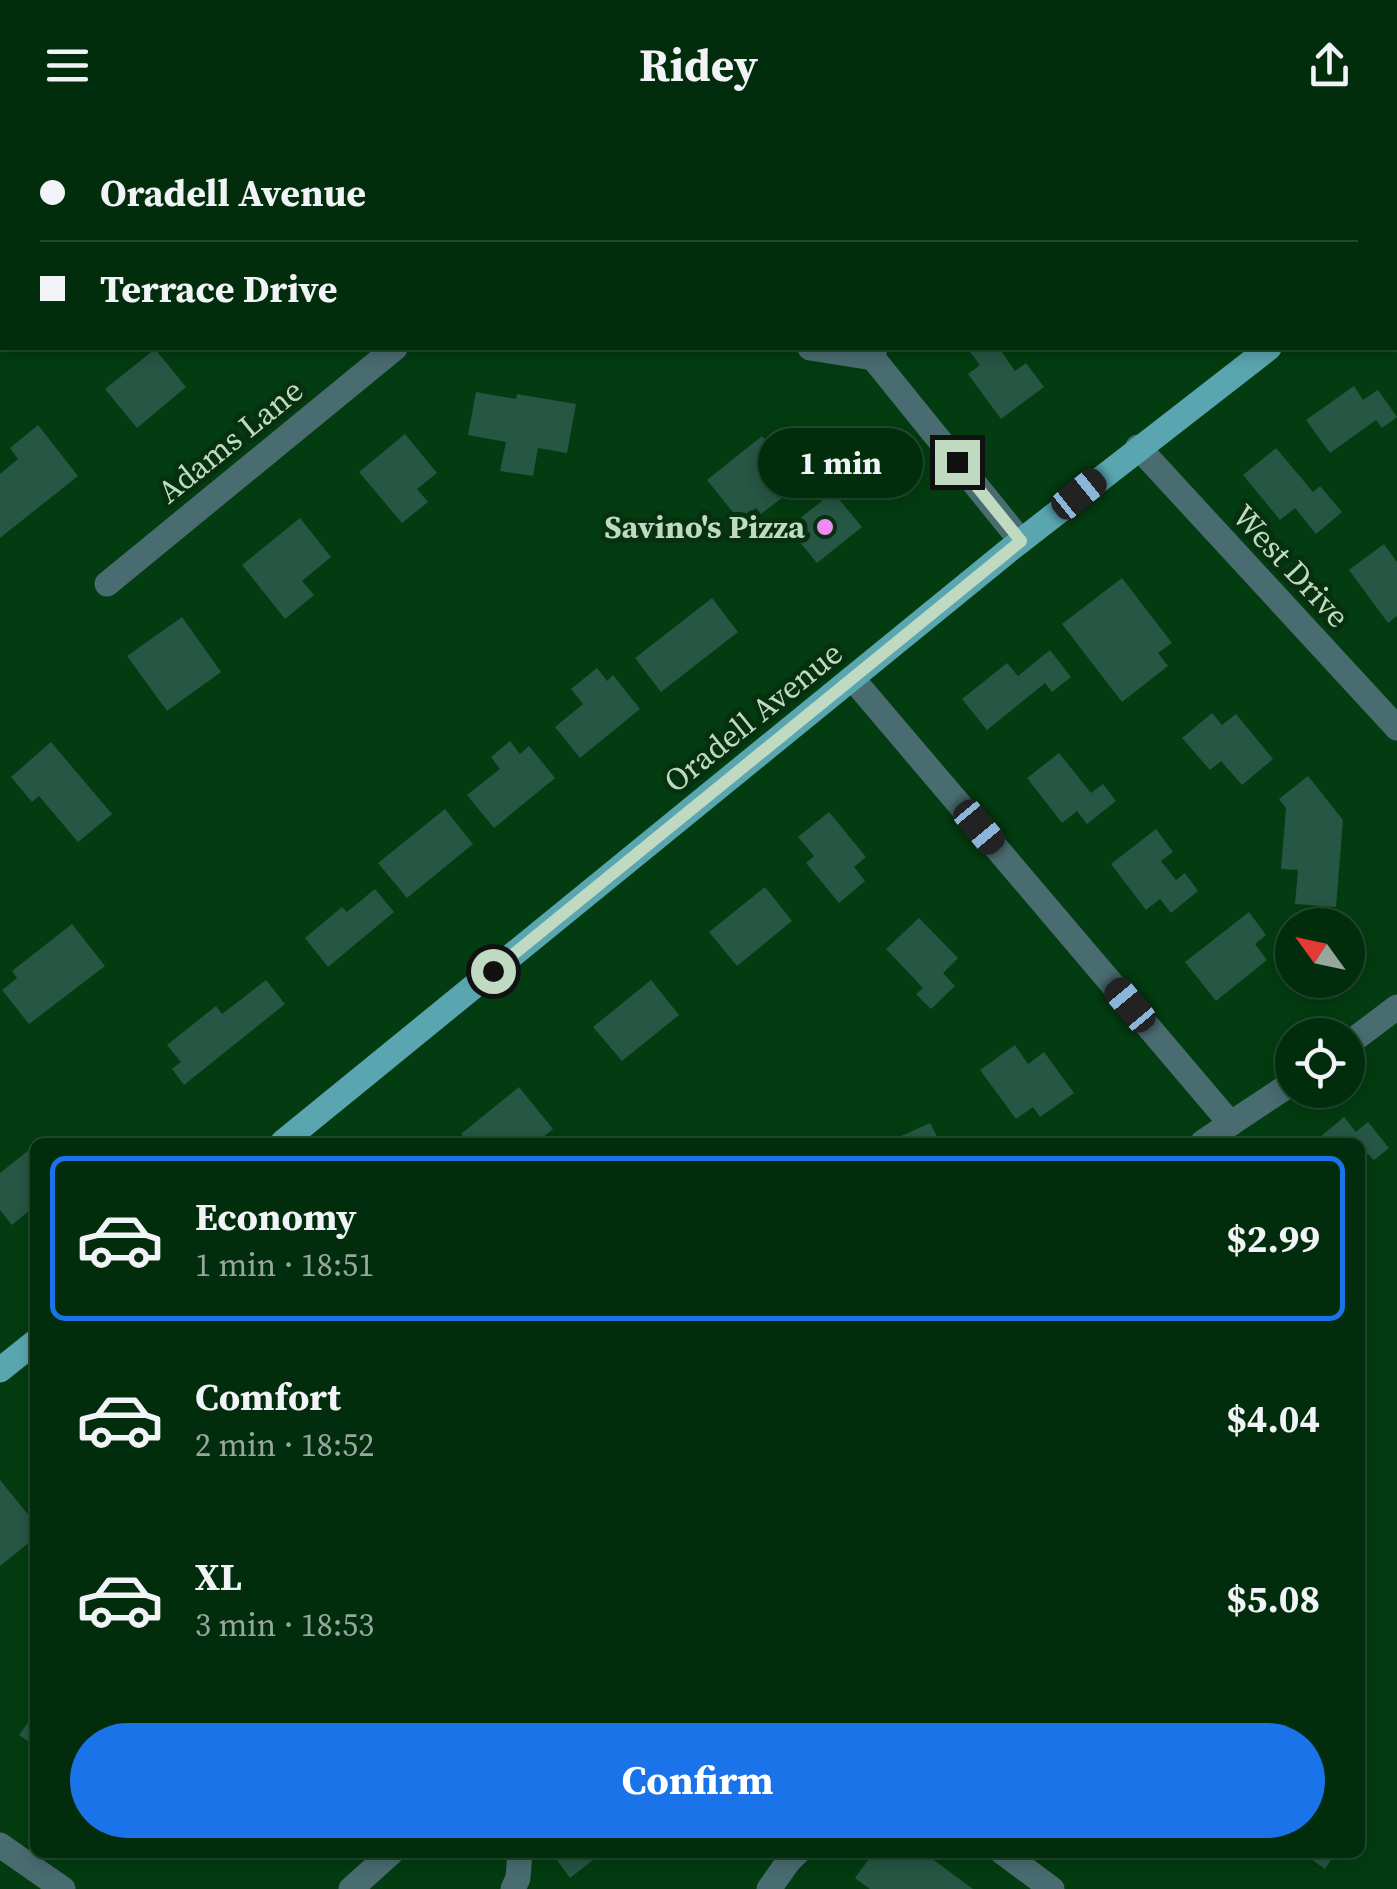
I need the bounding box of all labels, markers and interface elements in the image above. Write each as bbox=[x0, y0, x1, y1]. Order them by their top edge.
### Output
text: Ridey bbox=[639, 34, 758, 96]
icon: menu bbox=[40, 38, 95, 93]
icon: share bbox=[1302, 38, 1357, 93]
text: Oradell Avenue bbox=[100, 167, 366, 219]
text: Terrace Drive bbox=[100, 263, 338, 315]
street label: Adams Lane bbox=[148, 369, 312, 513]
callout: 1 min bbox=[757, 427, 922, 497]
route end bbox=[935, 440, 980, 485]
text: 1 min bbox=[799, 441, 882, 485]
car bbox=[1046, 463, 1112, 525]
street label: West Drive bbox=[1222, 495, 1360, 637]
place label: Savino's Pizza bbox=[604, 505, 806, 549]
marker: Savino's Pizza bbox=[814, 516, 836, 538]
street label: Oradell Avenue bbox=[655, 631, 851, 803]
car bbox=[948, 794, 1010, 860]
north arrow bbox=[1275, 908, 1365, 998]
map controls bbox=[1275, 908, 1365, 1108]
route start bbox=[471, 949, 516, 994]
car bbox=[1099, 972, 1161, 1038]
button: locate bbox=[1275, 1018, 1365, 1108]
text: Economy bbox=[195, 1191, 357, 1243]
icon: car bbox=[75, 1194, 165, 1284]
text: $2.99 bbox=[1226, 1213, 1320, 1265]
text: 1 min · 18:51 bbox=[195, 1243, 374, 1287]
text: Comfort bbox=[195, 1371, 341, 1423]
icon: car bbox=[75, 1374, 165, 1464]
text: $4.04 bbox=[1226, 1393, 1320, 1445]
text: 2 min · 18:52 bbox=[195, 1423, 374, 1467]
text: XL bbox=[195, 1551, 242, 1603]
icon: car bbox=[75, 1554, 165, 1644]
text: $5.08 bbox=[1226, 1573, 1320, 1625]
text: 3 min · 18:53 bbox=[195, 1603, 374, 1647]
button: Confirm bbox=[70, 1723, 1325, 1838]

